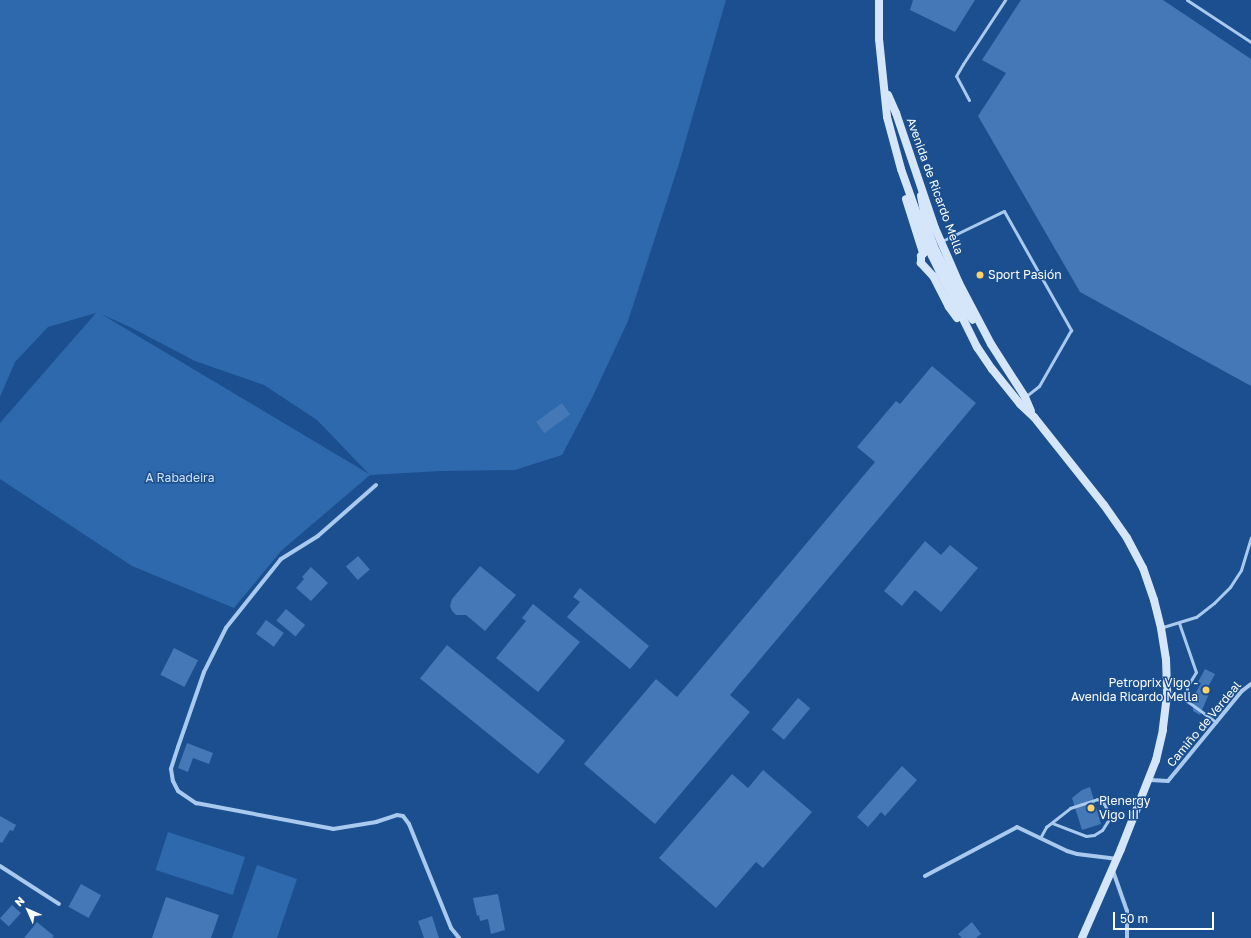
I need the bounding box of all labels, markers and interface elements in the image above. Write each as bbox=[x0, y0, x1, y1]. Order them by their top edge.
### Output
street label: Avenida de Ricardo Mella bbox=[904, 116, 966, 256]
place label: Sport Pasión bbox=[988, 268, 1062, 282]
marker: Sport Pasión bbox=[975, 270, 985, 280]
park label: A Rabadeira bbox=[146, 471, 214, 485]
place label: Petroprix Vigo - Avenida Ricardo Mella bbox=[1071, 676, 1198, 704]
street label: Camiño de Verdeal bbox=[1164, 678, 1244, 770]
marker: Petroprix Vigo - Avenida Ricardo Mella bbox=[1201, 685, 1211, 695]
place label: Plenergy Vigo III bbox=[1099, 794, 1151, 822]
marker: Plenergy Vigo III bbox=[1086, 803, 1096, 813]
north arrow bbox=[8, 890, 48, 930]
text: N bbox=[12, 894, 27, 909]
scale bar bbox=[1115, 904, 1216, 930]
text: 50 m bbox=[1120, 911, 1148, 926]

